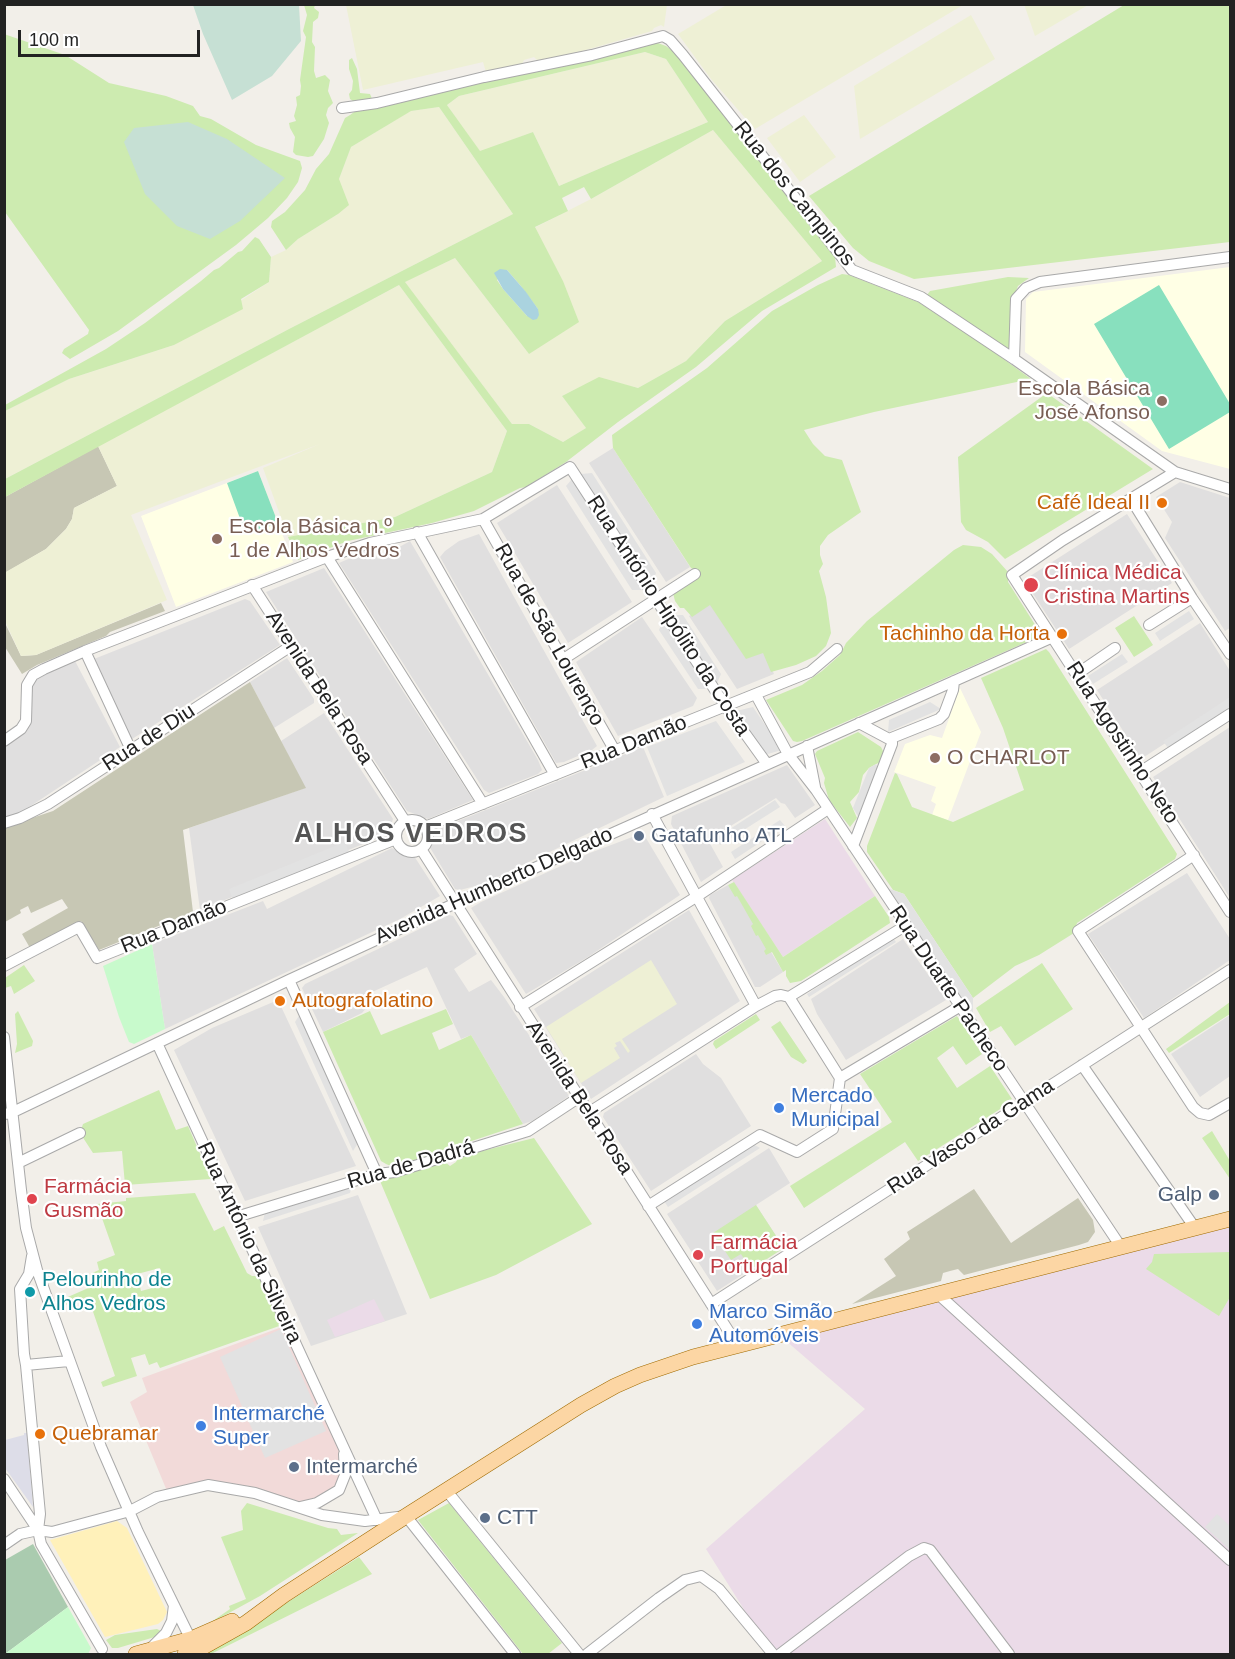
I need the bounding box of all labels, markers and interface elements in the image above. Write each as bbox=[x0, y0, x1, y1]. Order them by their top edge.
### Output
scale bar bbox=[21, 18, 202, 56]
text: 100 m bbox=[29, 30, 79, 50]
street label: Rua dos Campinos bbox=[728, 117, 860, 271]
place label: Escola Básica José Afonso bbox=[1018, 376, 1150, 426]
marker: Escola Básica José Afonso bbox=[1155, 394, 1169, 408]
place label: Café Ideal II bbox=[1037, 490, 1150, 516]
street label: Rua António Hipólito da Costa bbox=[581, 491, 755, 741]
marker: Café Ideal II bbox=[1155, 496, 1169, 510]
place label: Escola Básica n.º 1 de Alhos Vedros bbox=[229, 514, 399, 564]
marker: Escola Básica n.º 1 de Alhos Vedros bbox=[210, 532, 224, 546]
street label: Rua de São Lourenço bbox=[488, 540, 610, 730]
place label: Clínica Médica Cristina Martins bbox=[1044, 560, 1190, 610]
marker: Clínica Médica Cristina Martins bbox=[1022, 576, 1040, 594]
street label: Avenida Bela Rosa bbox=[260, 606, 378, 770]
place label: Tachinho da Horta bbox=[880, 621, 1050, 647]
marker: Tachinho da Horta bbox=[1055, 627, 1069, 641]
street label: Rua Agostinho Neto bbox=[1060, 657, 1184, 829]
street label: Rua de Diu bbox=[98, 699, 200, 777]
street label: Rua Damão bbox=[577, 710, 691, 776]
place label: O CHARLOT bbox=[947, 745, 1070, 771]
marker: O CHARLOT bbox=[928, 751, 942, 765]
district label: ALHOS VEDROS bbox=[294, 819, 528, 851]
street label: Avenida Humberto Delgado bbox=[371, 822, 617, 950]
place label: Gatafunho ATL bbox=[651, 823, 792, 849]
marker: Gatafunho ATL bbox=[632, 829, 646, 843]
street label: Rua Damão bbox=[117, 894, 231, 960]
street label: Rua Duarte Pacheco bbox=[883, 901, 1013, 1077]
place label: Autografolatino bbox=[292, 988, 433, 1014]
marker: Autografolatino bbox=[273, 994, 287, 1008]
street label: Avenida Bela Rosa bbox=[520, 1016, 638, 1180]
street label: Rua Vasco da Gama bbox=[883, 1074, 1059, 1200]
place label: Mercado Municipal bbox=[791, 1083, 880, 1133]
marker: Mercado Municipal bbox=[772, 1101, 786, 1115]
street label: Rua de Dadrá bbox=[345, 1135, 477, 1195]
street label: Rua António da Silveira bbox=[191, 1138, 307, 1348]
place label: Farmácia Gusmão bbox=[44, 1174, 132, 1224]
place label: Galp bbox=[1158, 1182, 1202, 1208]
marker: Galp bbox=[1207, 1188, 1221, 1202]
marker: Farmácia Gusmão bbox=[25, 1192, 39, 1206]
place label: Farmácia Portugal bbox=[710, 1230, 798, 1280]
marker: Farmácia Portugal bbox=[691, 1248, 705, 1262]
place label: Pelourinho de Alhos Vedros bbox=[42, 1267, 172, 1317]
marker: Pelourinho de Alhos Vedros bbox=[23, 1285, 37, 1299]
place label: Marco Simão Automóveis bbox=[709, 1299, 833, 1349]
marker: Marco Simão Automóveis bbox=[690, 1317, 704, 1331]
place label: Intermarché Super bbox=[213, 1401, 325, 1451]
marker: Intermarché Super bbox=[194, 1419, 208, 1433]
place label: Quebramar bbox=[52, 1421, 158, 1447]
marker: Quebramar bbox=[33, 1427, 47, 1441]
place label: Intermarché bbox=[306, 1454, 418, 1480]
marker: Intermarché bbox=[287, 1460, 301, 1474]
place label: CTT bbox=[497, 1505, 538, 1531]
marker: CTT bbox=[478, 1511, 492, 1525]

